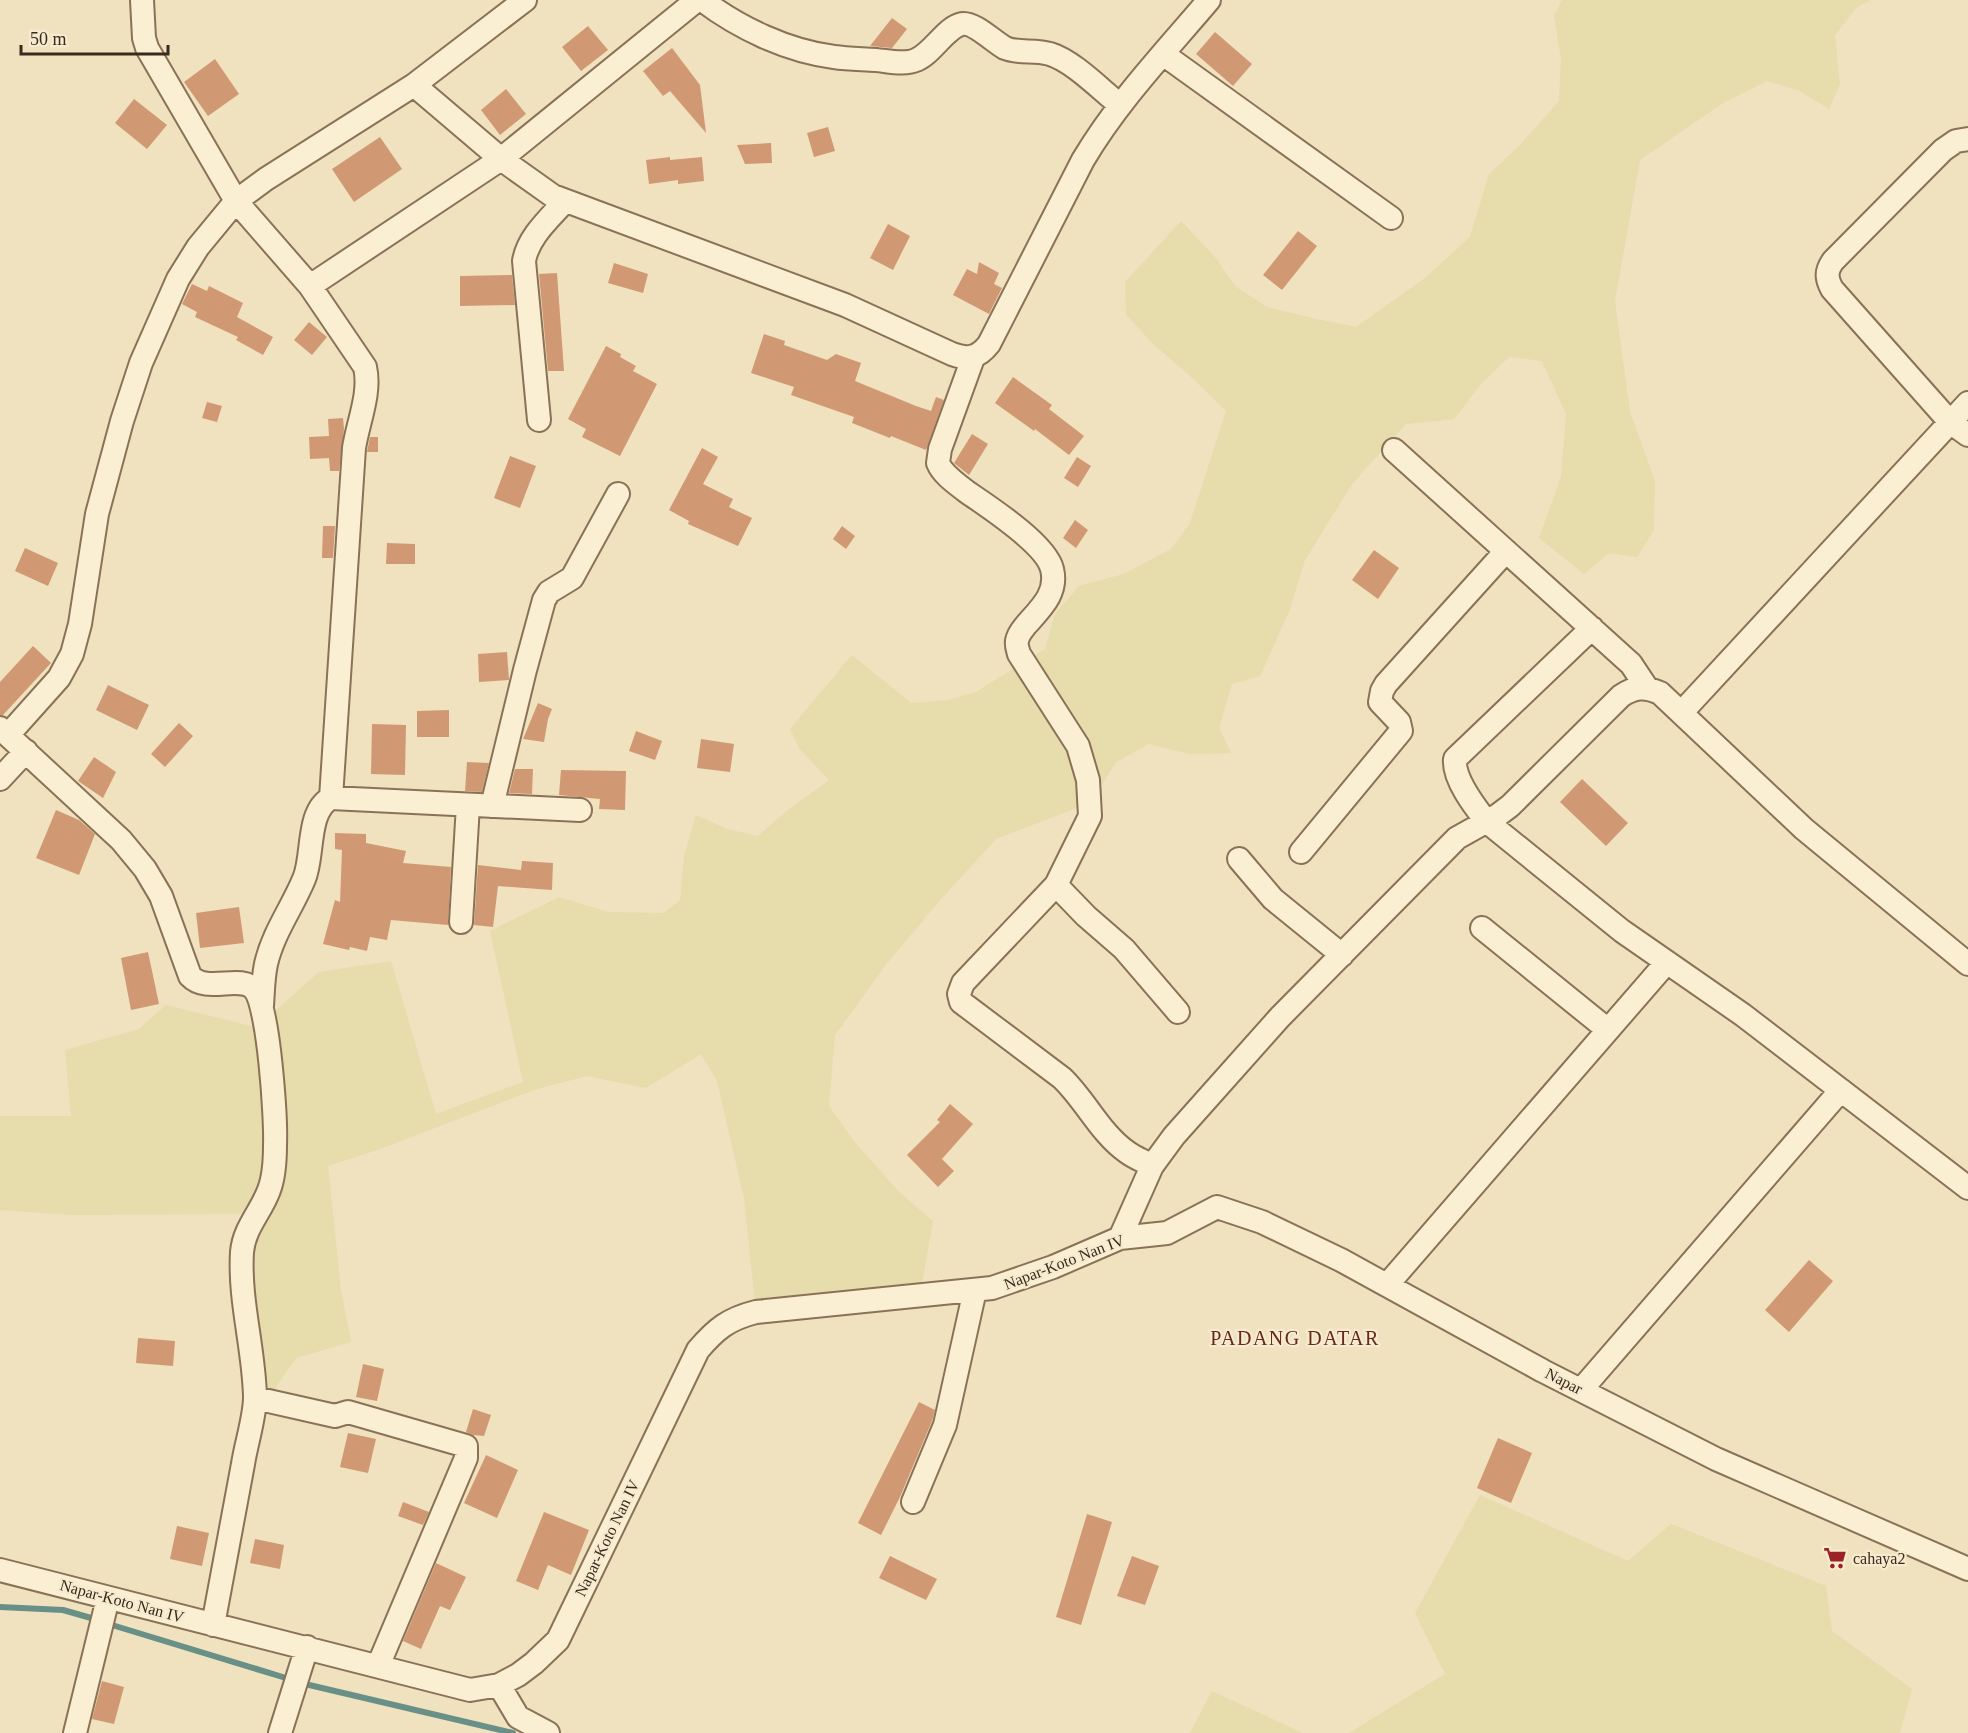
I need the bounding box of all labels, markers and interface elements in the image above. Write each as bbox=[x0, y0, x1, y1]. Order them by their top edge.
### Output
scale bar bbox=[21, 18, 168, 56]
text: 50 m bbox=[30, 29, 67, 49]
street label: Napar-Koto Nan IV bbox=[1001, 1231, 1127, 1294]
district label: PADANG DATAR bbox=[1210, 1327, 1380, 1349]
street label: Napar bbox=[1542, 1365, 1586, 1399]
street label: Napar-Koto Nan IV bbox=[571, 1477, 644, 1600]
supermarket icon: cahaya2 bbox=[1822, 1545, 1848, 1571]
place label: cahaya2 bbox=[1853, 1550, 1905, 1568]
street label: Napar-Koto Nan IV bbox=[58, 1576, 186, 1627]

